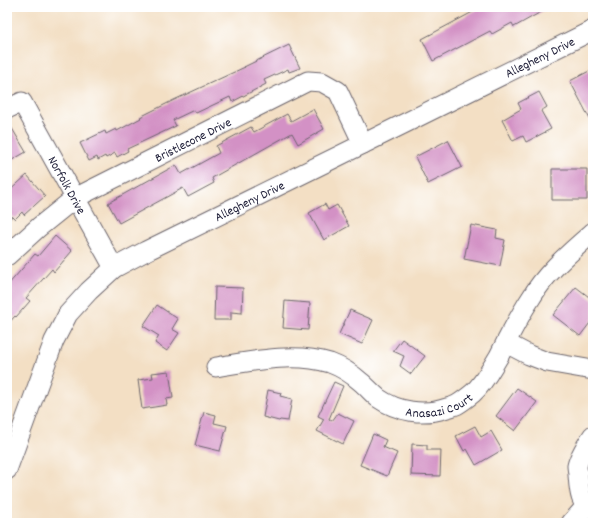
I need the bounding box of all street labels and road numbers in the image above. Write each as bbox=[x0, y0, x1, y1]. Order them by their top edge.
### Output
street label: Allegheny Drive bbox=[502, 33, 579, 84]
street label: Bristlecone Drive bbox=[152, 114, 235, 168]
street label: Norfolk Drive bbox=[42, 153, 90, 219]
street label: Allegheny Drive bbox=[212, 177, 289, 228]
street label: Anasazi Court bbox=[404, 389, 478, 424]

